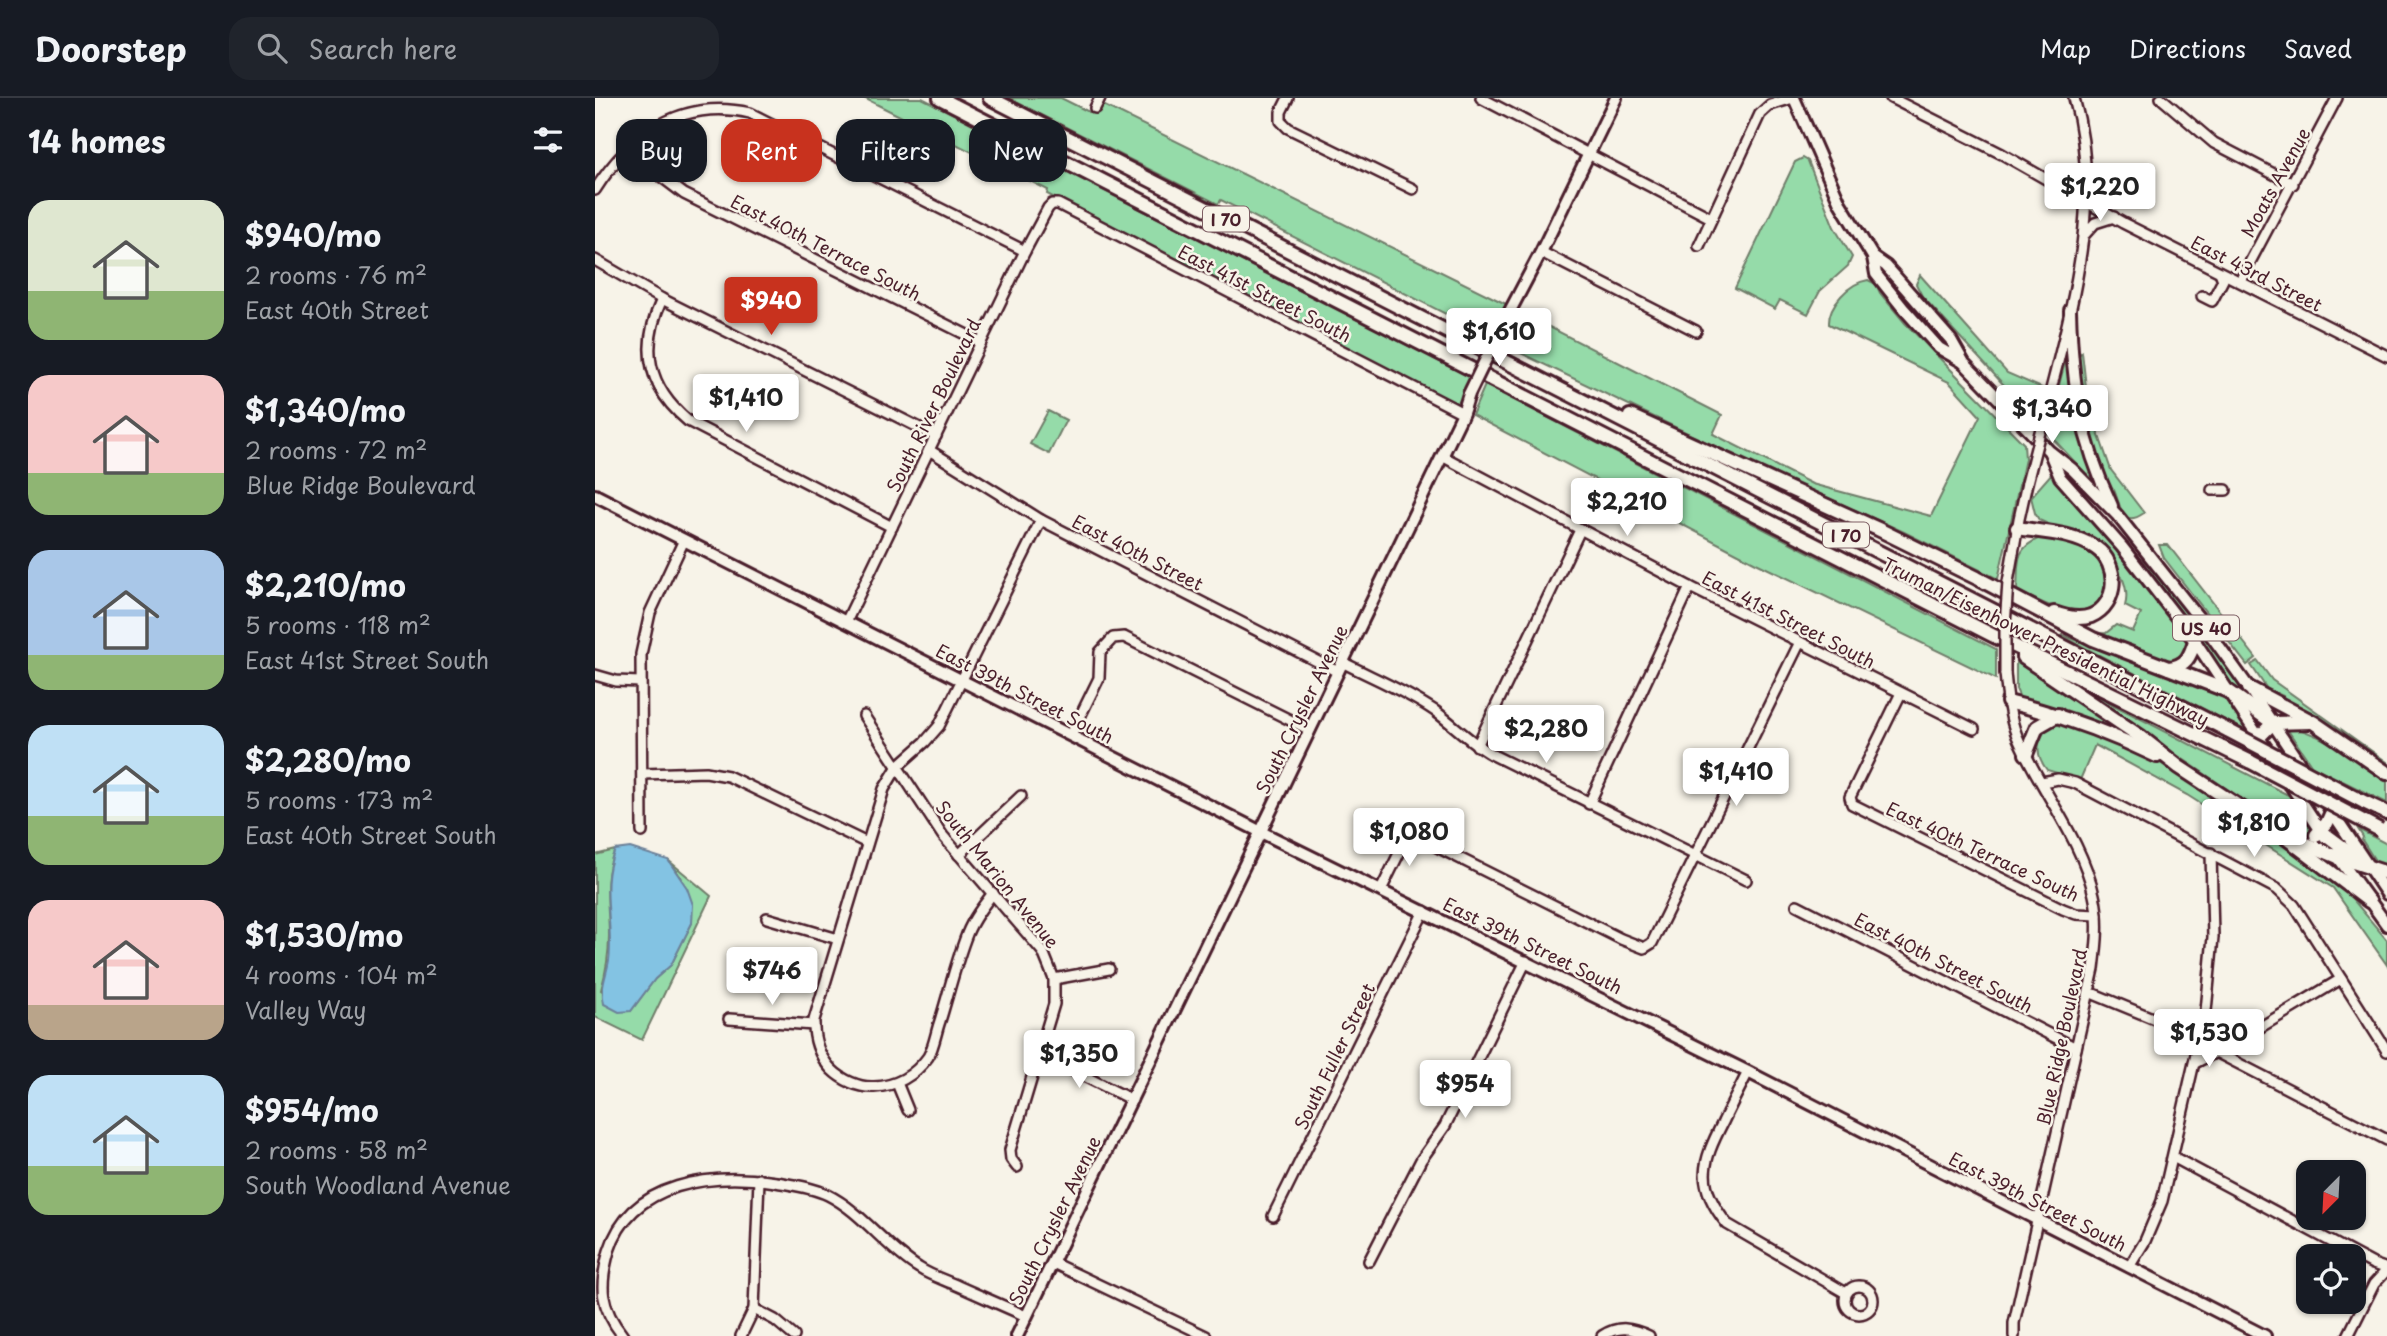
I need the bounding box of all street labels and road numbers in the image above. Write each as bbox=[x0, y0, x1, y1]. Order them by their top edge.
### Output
street label: Moats Avenue bbox=[2234, 122, 2316, 242]
street label: East 40th Terrace South bbox=[726, 187, 926, 307]
road number: I 70 bbox=[1203, 206, 1249, 232]
street label: East 43rd Street bbox=[2187, 228, 2327, 318]
street label: East 41st Street South bbox=[1174, 238, 1356, 348]
street label: South River Boulevard bbox=[879, 314, 987, 496]
street label: East 40th Street bbox=[1068, 507, 1208, 597]
road number: I 70 bbox=[1823, 522, 1869, 548]
street label: Truman/Eisenhower Presidential Highway bbox=[1878, 550, 2214, 732]
street label: East 41st Street South bbox=[1698, 564, 1880, 674]
road number: US 40 bbox=[2173, 615, 2239, 640]
street label: South Crysler Avenue bbox=[1248, 620, 1354, 798]
street label: East 39th Street South bbox=[932, 636, 1118, 750]
street label: South Marion Avenue bbox=[930, 794, 1066, 954]
street label: East 40th Terrace South bbox=[1882, 794, 2084, 908]
street label: East 39th Street South bbox=[1439, 890, 1627, 1000]
street label: East 40th Street South bbox=[1850, 905, 2038, 1019]
street label: Blue Ridge Boulevard bbox=[2029, 946, 2093, 1128]
street label: South Fuller Street bbox=[1287, 978, 1381, 1134]
street label: South Crysler Avenue bbox=[1001, 1131, 1107, 1309]
street label: East 39th Street South bbox=[1945, 1144, 2131, 1258]

